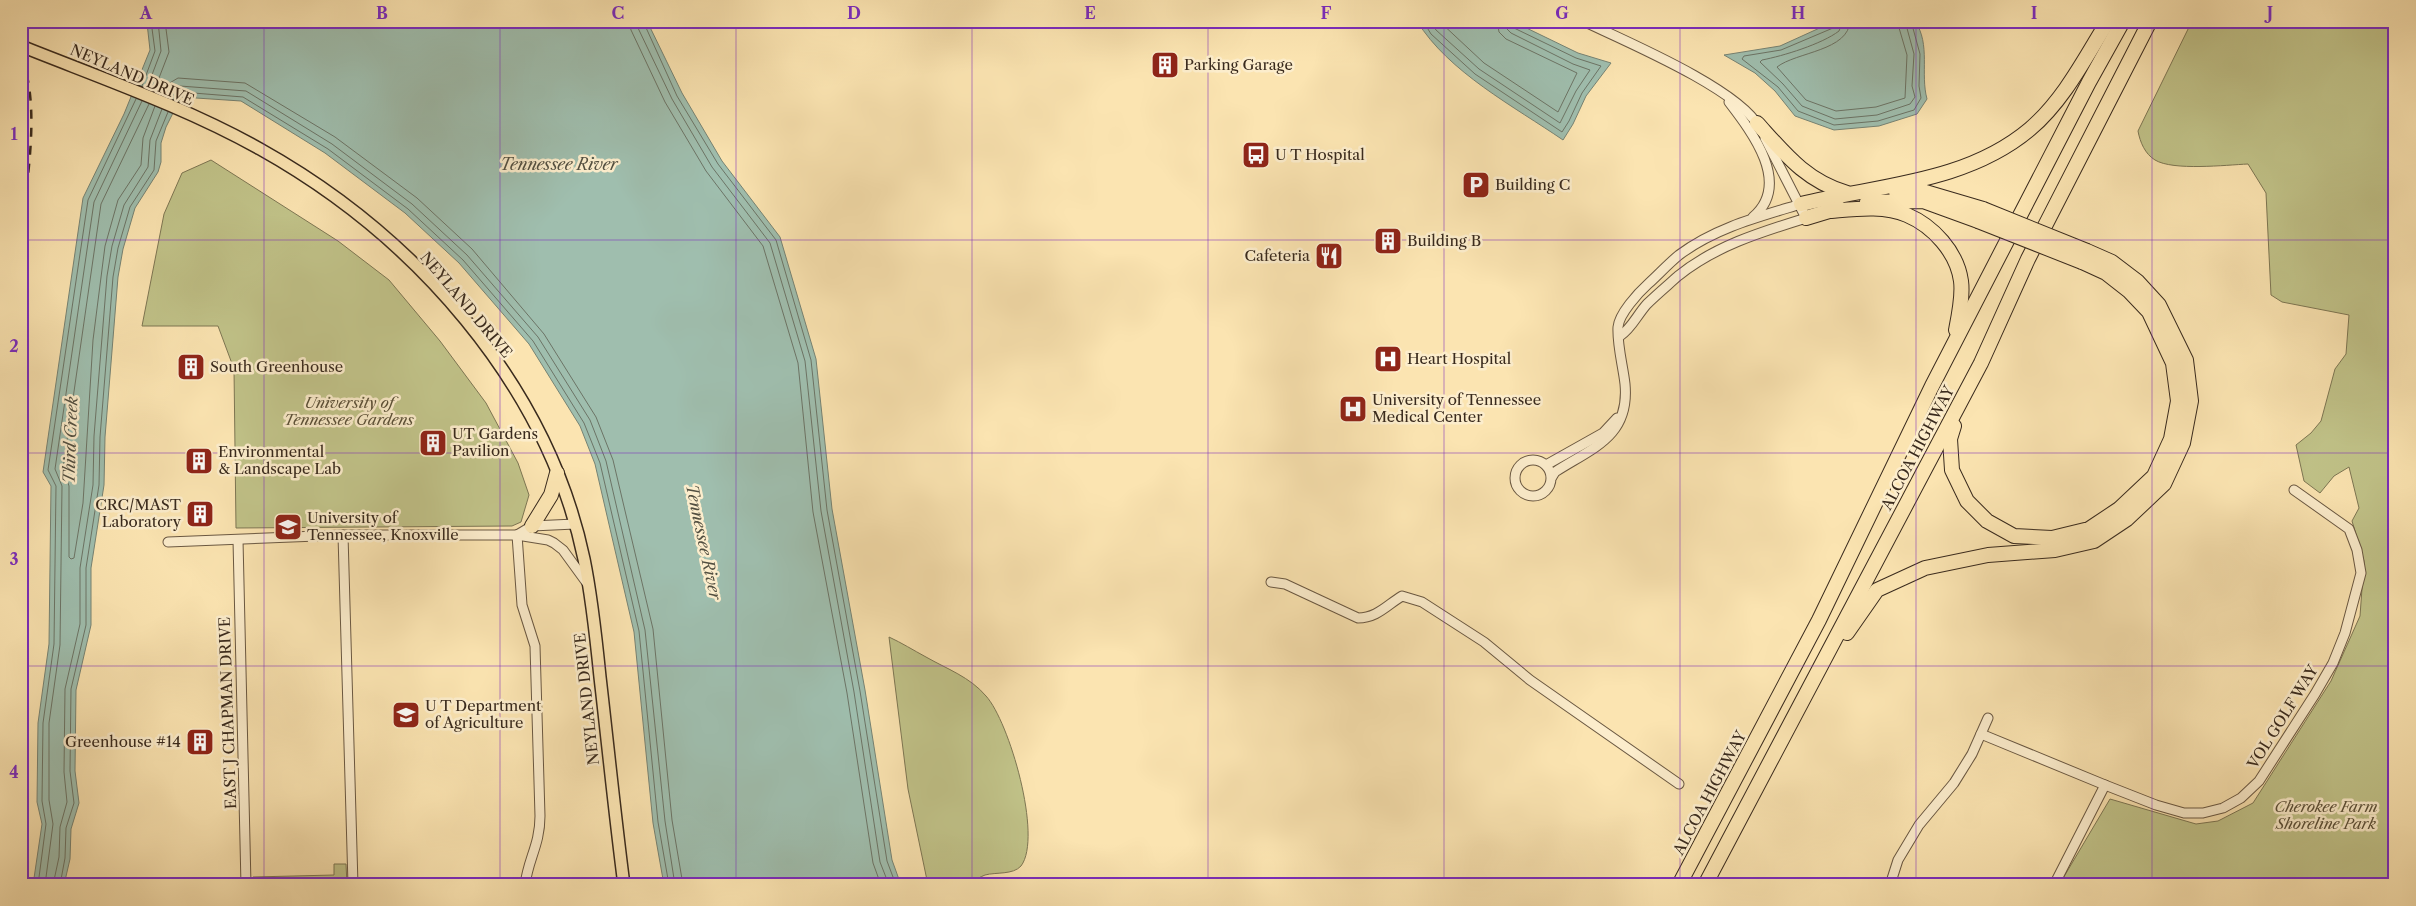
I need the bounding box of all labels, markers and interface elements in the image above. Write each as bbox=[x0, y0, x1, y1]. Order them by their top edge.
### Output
text: A bbox=[139, 3, 153, 23]
text: B bbox=[376, 3, 388, 23]
text: C bbox=[612, 3, 624, 23]
text: D bbox=[847, 3, 861, 23]
text: E bbox=[1084, 3, 1096, 23]
text: F bbox=[1321, 3, 1332, 23]
text: G bbox=[1555, 3, 1569, 23]
text: H bbox=[1791, 3, 1805, 23]
text: I bbox=[2031, 3, 2038, 23]
text: J bbox=[2264, 3, 2273, 23]
street label: NEYLAND DRIVE bbox=[67, 40, 197, 109]
building icon: Parking Garage bbox=[1150, 50, 1180, 80]
place label: Parking Garage bbox=[1184, 55, 1293, 74]
text: 1 bbox=[10, 124, 18, 144]
bus stop icon: U T Hospital bbox=[1241, 140, 1271, 170]
place label: U T Hospital bbox=[1275, 145, 1365, 164]
water label: Tennessee River bbox=[500, 154, 619, 174]
parking icon: Building C bbox=[1461, 170, 1491, 200]
place label: Building C bbox=[1495, 175, 1570, 194]
building icon: Building B bbox=[1373, 226, 1403, 256]
place label: Building B bbox=[1407, 231, 1481, 250]
restaurant icon: Cafeteria bbox=[1314, 241, 1344, 271]
place label: Cafeteria bbox=[1244, 246, 1310, 265]
street label: NEYLAND DRIVE bbox=[416, 248, 516, 362]
text: 2 bbox=[9, 336, 19, 356]
hospital icon: Heart Hospital bbox=[1373, 344, 1403, 374]
place label: Heart Hospital bbox=[1407, 349, 1512, 368]
building icon: South Greenhouse bbox=[176, 352, 206, 382]
place label: South Greenhouse bbox=[210, 357, 343, 376]
street label: ALCOA HIGHWAY bbox=[1876, 382, 1959, 514]
place label: University of Tennessee Medical Center bbox=[1372, 390, 1541, 426]
park label: University of Tennessee Gardens bbox=[284, 393, 414, 429]
hospital icon: University of Tennessee Medical Center bbox=[1338, 394, 1368, 424]
water label: Third Creek bbox=[58, 396, 82, 484]
place label: UT Gardens Pavilion bbox=[452, 424, 538, 460]
building icon: UT Gardens Pavilion bbox=[418, 428, 448, 458]
place label: Environmental & Landscape Lab bbox=[218, 442, 341, 478]
building icon: Environmental & Landscape Lab bbox=[184, 446, 214, 476]
water label: Tennessee River bbox=[682, 482, 726, 603]
place label: CRC/MAST Laboratory bbox=[95, 495, 182, 531]
building icon: CRC/MAST Laboratory bbox=[185, 499, 215, 529]
place label: University of Tennessee, Knoxville bbox=[307, 508, 459, 544]
school or university icon: University of Tennessee, Knoxville bbox=[273, 512, 303, 542]
text: 3 bbox=[9, 549, 19, 569]
street label: EAST J CHAPMAN DRIVE bbox=[215, 616, 240, 810]
street label: NEYLAND DRIVE bbox=[570, 632, 603, 766]
street label: VOL GOLF WAY bbox=[2242, 661, 2322, 773]
place label: U T Department of Agriculture bbox=[425, 696, 542, 732]
school or university icon: U T Department of Agriculture bbox=[391, 700, 421, 730]
building icon: Greenhouse #14 bbox=[185, 727, 215, 757]
street label: ALCOA HIGHWAY bbox=[1668, 727, 1751, 859]
place label: Greenhouse #14 bbox=[65, 732, 181, 751]
text: 4 bbox=[9, 762, 19, 782]
park label: Cherokee Farm Shoreline Park bbox=[2274, 797, 2378, 833]

